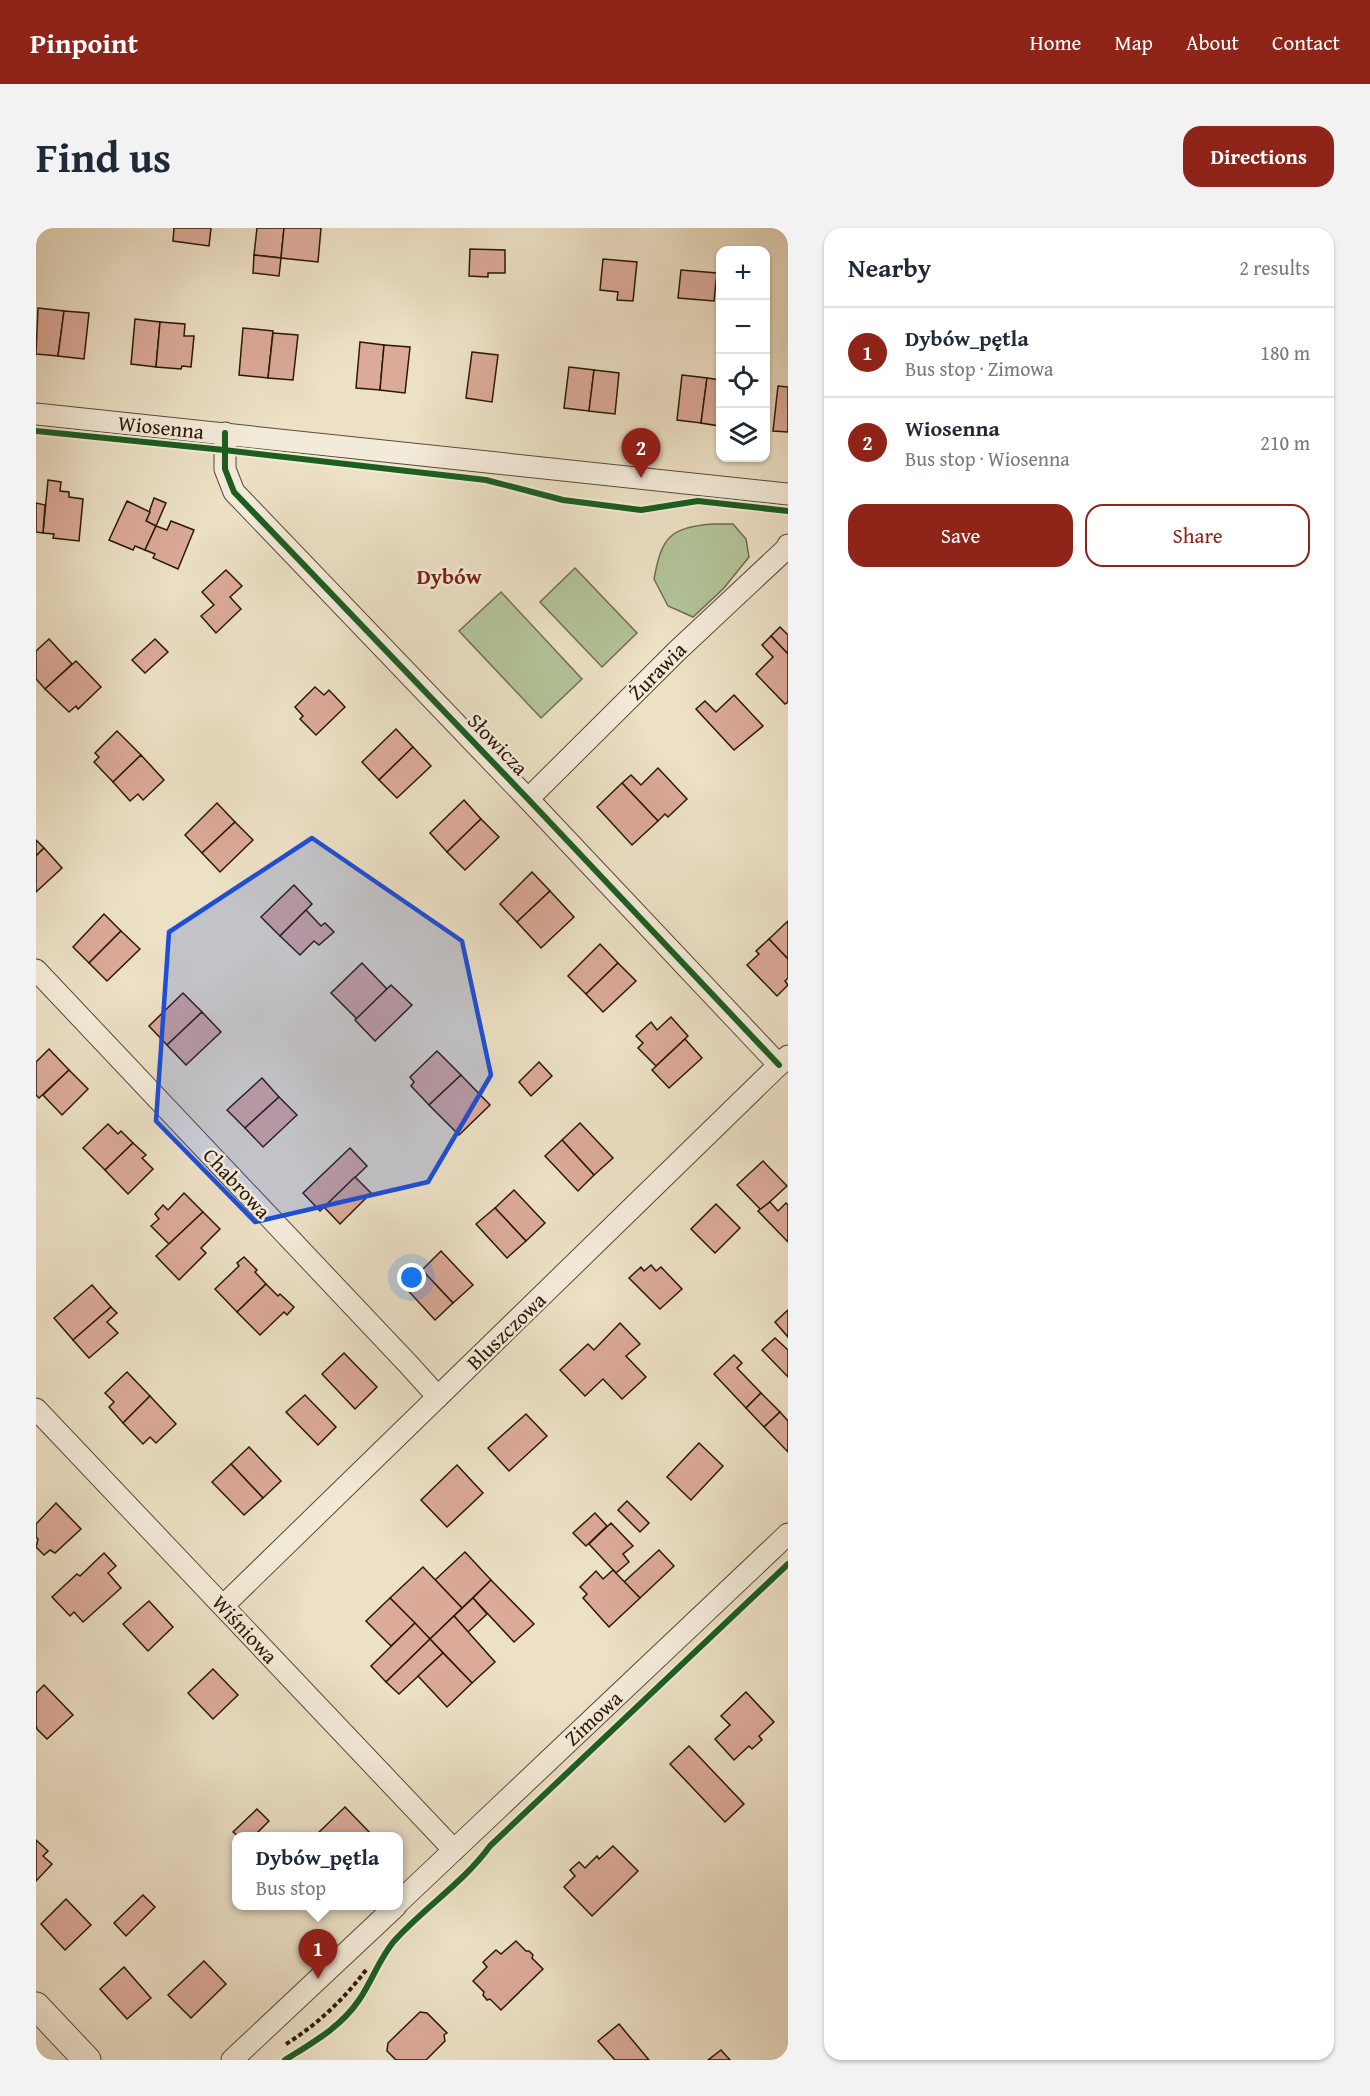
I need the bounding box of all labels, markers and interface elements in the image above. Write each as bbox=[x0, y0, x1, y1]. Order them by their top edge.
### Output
text: Pinpoint bbox=[30, 22, 138, 63]
text: Home bbox=[1030, 27, 1081, 58]
text: Map bbox=[1114, 27, 1153, 58]
text: About bbox=[1186, 27, 1239, 58]
text: Contact bbox=[1272, 27, 1340, 58]
text: Find us bbox=[36, 126, 171, 187]
button: Directions bbox=[1183, 126, 1334, 187]
map controls bbox=[716, 246, 770, 462]
button: + bbox=[716, 246, 770, 300]
text: Nearby bbox=[848, 248, 931, 287]
text: 2 results bbox=[1239, 253, 1310, 282]
button: − bbox=[716, 300, 770, 354]
text: Dybów_pętla bbox=[905, 322, 1029, 354]
text: 1 bbox=[862, 338, 873, 367]
text: 180 m bbox=[1260, 338, 1310, 367]
button: locate bbox=[716, 354, 770, 408]
text: Bus stop · Zimowa bbox=[905, 354, 1053, 383]
street label: Wiosenna bbox=[117, 407, 206, 447]
button: layers bbox=[716, 408, 770, 462]
text: Wiosenna bbox=[905, 412, 1000, 444]
pin: 2 bbox=[622, 428, 660, 478]
text: 2 bbox=[862, 428, 873, 457]
text: 210 m bbox=[1260, 428, 1310, 457]
text: Bus stop · Wiosenna bbox=[905, 444, 1070, 473]
button: Save bbox=[848, 504, 1073, 567]
button: Share bbox=[1085, 504, 1310, 567]
district label: Dybów bbox=[416, 560, 482, 592]
street label: Żurawia bbox=[621, 635, 693, 707]
street label: Słowicza bbox=[460, 706, 536, 782]
street label: Chabrowa bbox=[196, 1141, 278, 1226]
your location bbox=[397, 1263, 426, 1292]
street label: Bluszczowa bbox=[459, 1285, 553, 1377]
street label: Wiśniowa bbox=[205, 1587, 285, 1671]
street label: Zimowa bbox=[557, 1683, 629, 1753]
popup bbox=[232, 1832, 403, 1910]
text: Dybów_pętla bbox=[256, 1841, 379, 1873]
text: Bus stop bbox=[256, 1873, 326, 1902]
pin: 1 bbox=[298, 1930, 338, 1979]

